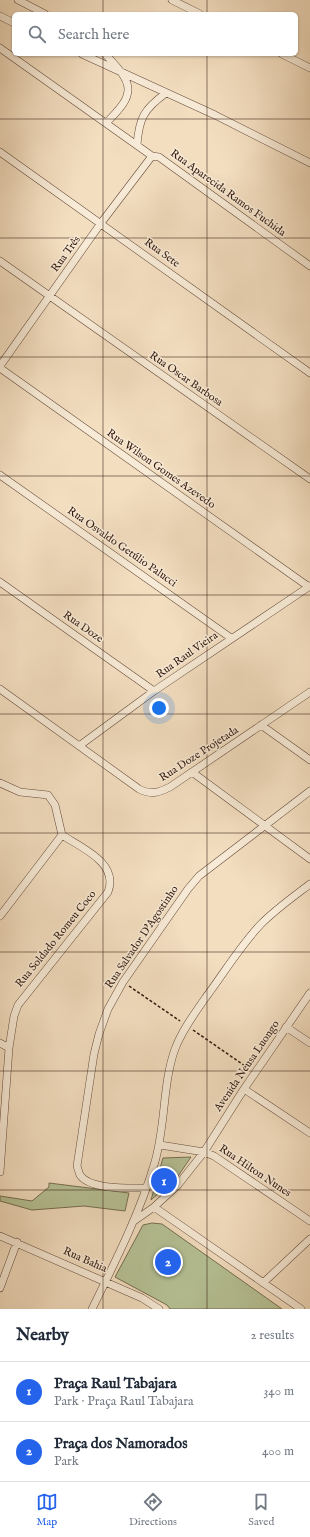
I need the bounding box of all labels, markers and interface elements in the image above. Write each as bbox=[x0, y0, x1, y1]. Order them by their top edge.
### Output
search box bbox=[12, 12, 298, 56]
icon: search bbox=[26, 23, 48, 45]
text: Search here bbox=[58, 25, 129, 44]
street label: Rua Aparecida Ramos Fuchida bbox=[167, 146, 289, 240]
street label: Rua Três bbox=[48, 233, 84, 275]
street label: Rua Sete bbox=[141, 235, 183, 271]
street label: Rua Oscar Barbosa bbox=[147, 348, 226, 410]
street label: Rua Wilson Gomes Azevedo bbox=[104, 426, 218, 512]
street label: Rua Osvaldo Getúlio Palucci bbox=[65, 504, 180, 590]
street label: Rua Doze bbox=[60, 608, 106, 646]
street label: Rua Raul Vieira bbox=[153, 628, 221, 681]
your location bbox=[149, 698, 169, 718]
street label: Rua Doze Projetada bbox=[157, 723, 241, 785]
street label: Rua Salvador D'Agostinho bbox=[102, 883, 182, 991]
street label: Rua Soldado Romeu Coco bbox=[13, 888, 99, 990]
street label: Avenida Neusa Luongo bbox=[211, 1018, 283, 1115]
street label: Rua Hilton Nunes bbox=[216, 1142, 294, 1200]
pin: 1 bbox=[151, 1166, 177, 1196]
street label: Rua Bahia bbox=[61, 1244, 109, 1276]
pin: 2 bbox=[155, 1247, 181, 1277]
text: Nearby bbox=[16, 1325, 69, 1346]
text: 2 results bbox=[250, 1327, 294, 1344]
text: Praça Raul Tabajara bbox=[54, 1374, 177, 1393]
text: 1 bbox=[27, 1383, 31, 1400]
text: 340 m bbox=[264, 1383, 294, 1400]
text: Park · Praça Raul Tabajara bbox=[54, 1393, 194, 1410]
text: Praça dos Namorados bbox=[54, 1434, 187, 1453]
text: 2 bbox=[26, 1443, 32, 1460]
text: 400 m bbox=[262, 1443, 294, 1460]
text: Park bbox=[54, 1453, 79, 1470]
tab: Map bbox=[36, 1491, 58, 1529]
tab: Directions bbox=[129, 1491, 177, 1529]
tab: Saved bbox=[248, 1491, 274, 1529]

